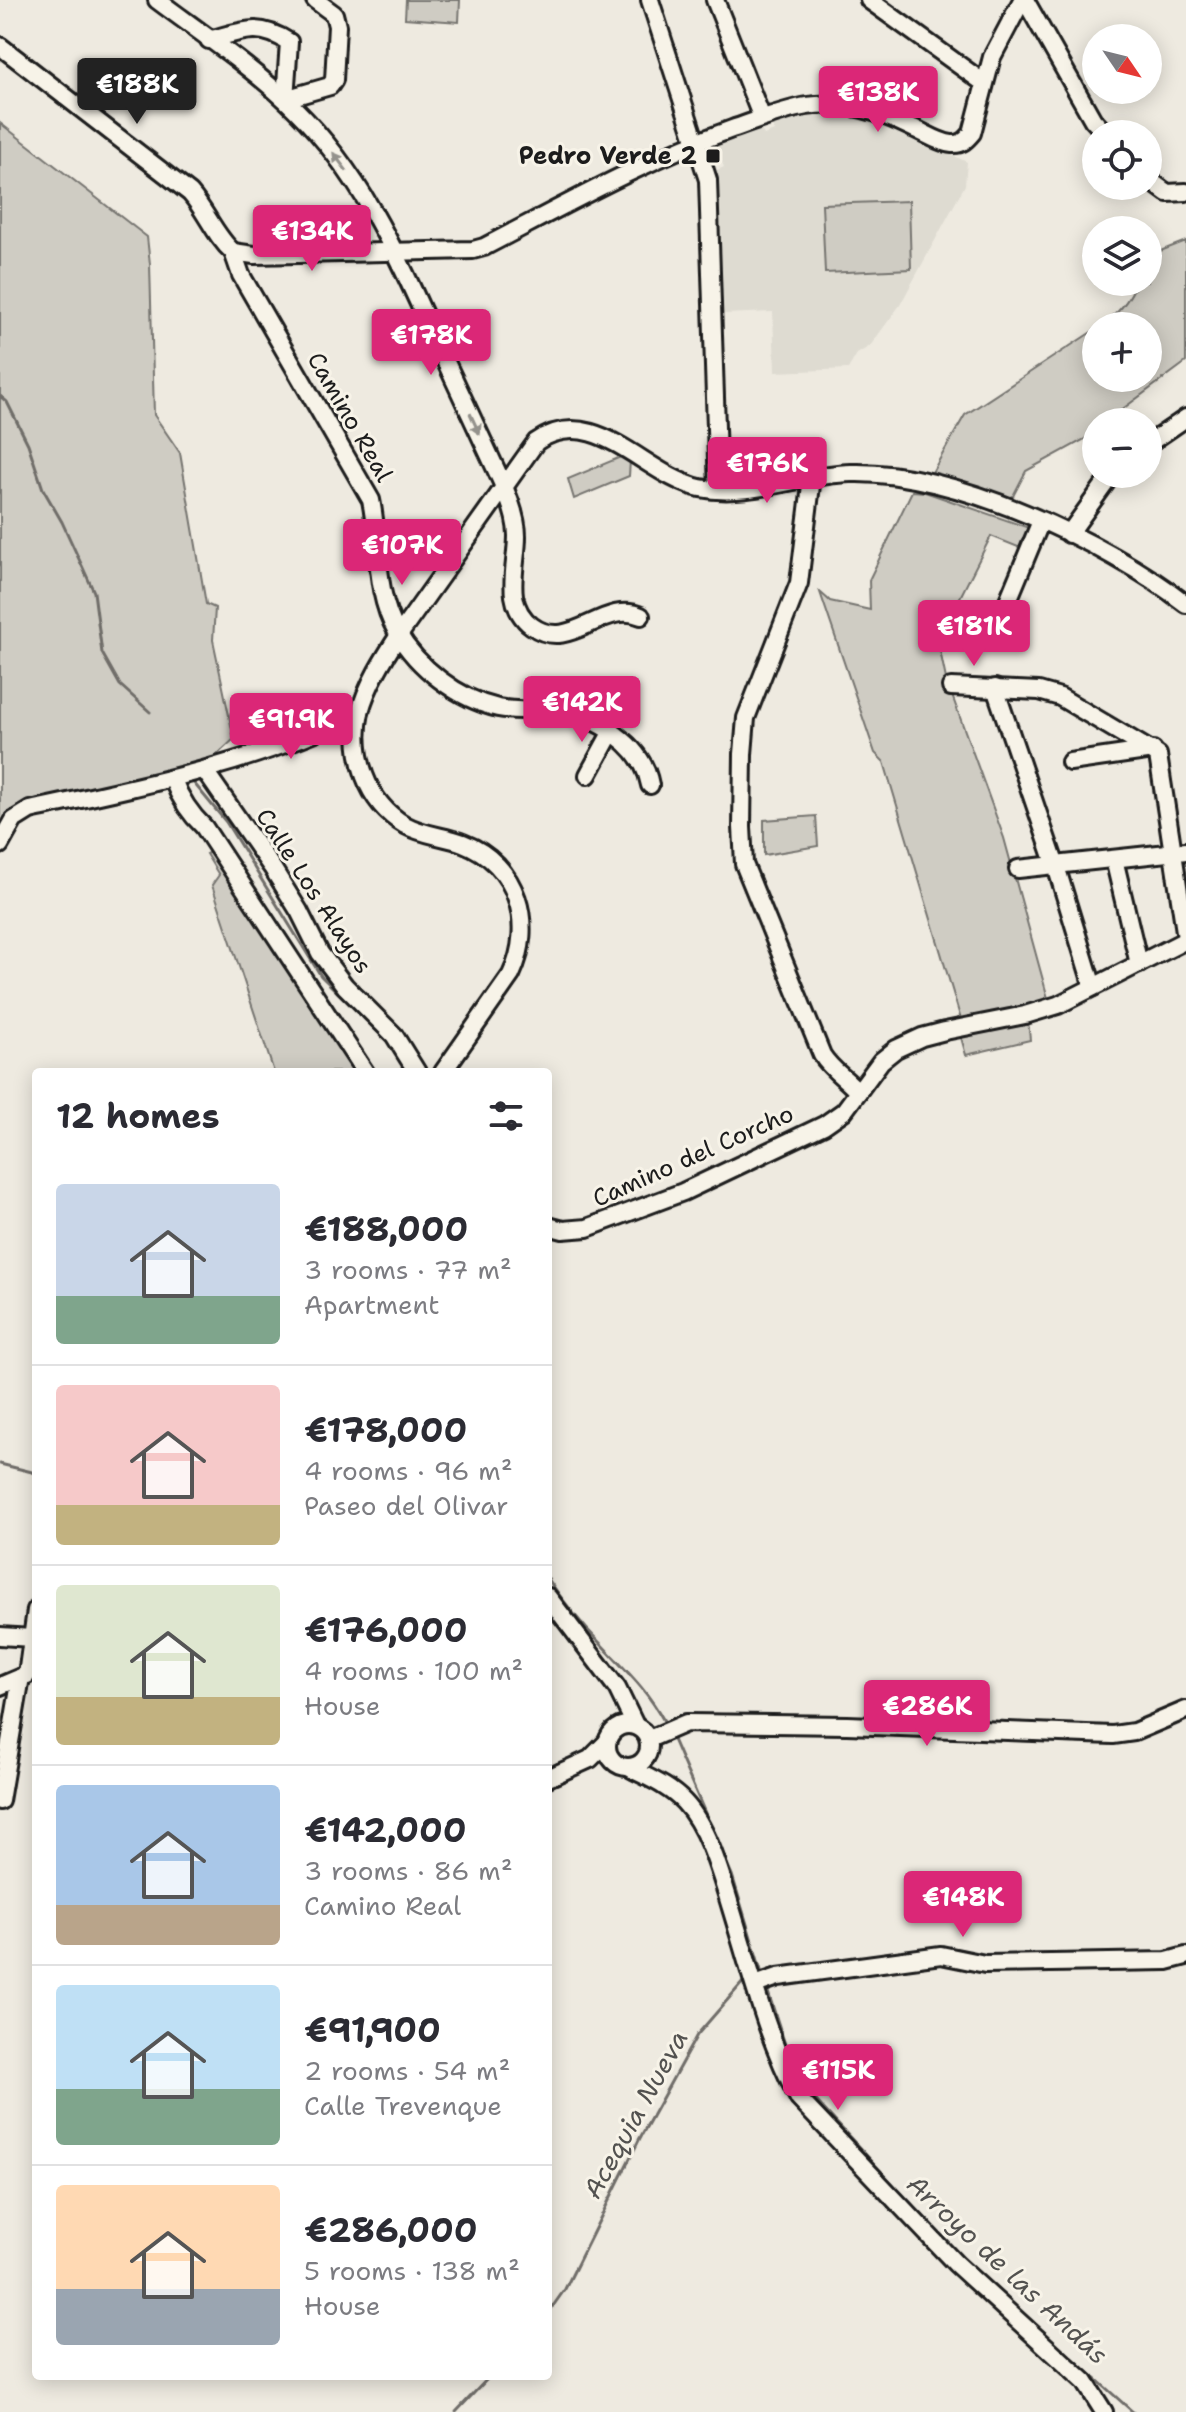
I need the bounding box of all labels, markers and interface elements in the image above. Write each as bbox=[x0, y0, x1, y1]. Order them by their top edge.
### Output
north arrow bbox=[1082, 24, 1162, 104]
map controls bbox=[1082, 24, 1162, 488]
pin: €188K bbox=[81, 58, 193, 126]
text: €188K bbox=[95, 66, 179, 101]
pin: €138K bbox=[822, 66, 934, 134]
text: €138K bbox=[837, 74, 919, 109]
button: locate bbox=[1082, 120, 1162, 200]
place label: Pedro Verde 2 bbox=[519, 140, 697, 172]
marker: Pedro Verde 2 bbox=[704, 147, 722, 165]
one-way arrow bbox=[333, 152, 349, 172]
pin: €134K bbox=[256, 205, 368, 273]
text: €134K bbox=[271, 213, 353, 248]
button: layers bbox=[1082, 216, 1162, 296]
pin: €178K bbox=[375, 309, 487, 377]
button: + bbox=[1082, 312, 1162, 392]
text: €178K bbox=[390, 317, 472, 352]
street label: Camino Real bbox=[300, 346, 400, 488]
button: − bbox=[1082, 408, 1162, 488]
one-way arrow bbox=[468, 413, 482, 436]
pin: €176K bbox=[711, 437, 823, 505]
text: €176K bbox=[726, 445, 808, 480]
pin: €107K bbox=[346, 519, 458, 587]
text: €107K bbox=[361, 527, 443, 562]
pin: €181K bbox=[918, 600, 1030, 668]
text: €181K bbox=[936, 608, 1012, 643]
pin: €142K bbox=[526, 676, 638, 744]
text: €142K bbox=[541, 684, 623, 719]
pin: €91.9K bbox=[226, 693, 356, 761]
text: €91.9K bbox=[248, 701, 334, 736]
street label: Calle Los Alayos bbox=[249, 802, 379, 980]
text: 12 homes bbox=[56, 1093, 220, 1139]
icon: filters bbox=[484, 1094, 528, 1138]
street label: Camino del Corcho bbox=[588, 1097, 798, 1215]
text: €188,000 bbox=[304, 1206, 468, 1252]
icon: home bbox=[120, 1216, 216, 1312]
text: 3 rooms · 77 m² bbox=[304, 1252, 512, 1287]
text: Apartment bbox=[304, 1287, 440, 1322]
text: €178,000 bbox=[304, 1407, 467, 1453]
icon: home bbox=[120, 1417, 216, 1513]
text: 4 rooms · 96 m² bbox=[304, 1453, 513, 1488]
text: Paseo del Olivar bbox=[304, 1488, 508, 1523]
text: €176,000 bbox=[304, 1607, 468, 1653]
icon: home bbox=[120, 1617, 216, 1713]
text: 4 rooms · 100 m² bbox=[304, 1653, 523, 1688]
pin: €286K bbox=[871, 1680, 983, 1748]
text: House bbox=[304, 1688, 380, 1723]
text: €286K bbox=[882, 1688, 972, 1723]
text: €142,000 bbox=[304, 1807, 466, 1853]
icon: home bbox=[120, 1817, 216, 1913]
text: 3 rooms · 86 m² bbox=[304, 1853, 513, 1888]
pin: €148K bbox=[907, 1871, 1019, 1939]
text: €148K bbox=[922, 1879, 1004, 1914]
text: Camino Real bbox=[304, 1888, 461, 1923]
text: €91,900 bbox=[304, 2007, 441, 2053]
icon: home bbox=[120, 2017, 216, 2113]
water label: Acequia Nueva bbox=[574, 2024, 696, 2204]
pin: €115K bbox=[782, 2044, 894, 2112]
text: €115K bbox=[801, 2052, 875, 2087]
text: 2 rooms · 54 m² bbox=[304, 2053, 510, 2088]
text: Calle Trevenque bbox=[304, 2088, 502, 2123]
water label: Arroyo de las Andás bbox=[900, 2166, 1116, 2372]
text: €286,000 bbox=[304, 2207, 478, 2253]
icon: home bbox=[120, 2217, 216, 2313]
text: 5 rooms · 138 m² bbox=[304, 2253, 520, 2288]
text: House bbox=[304, 2288, 380, 2323]

